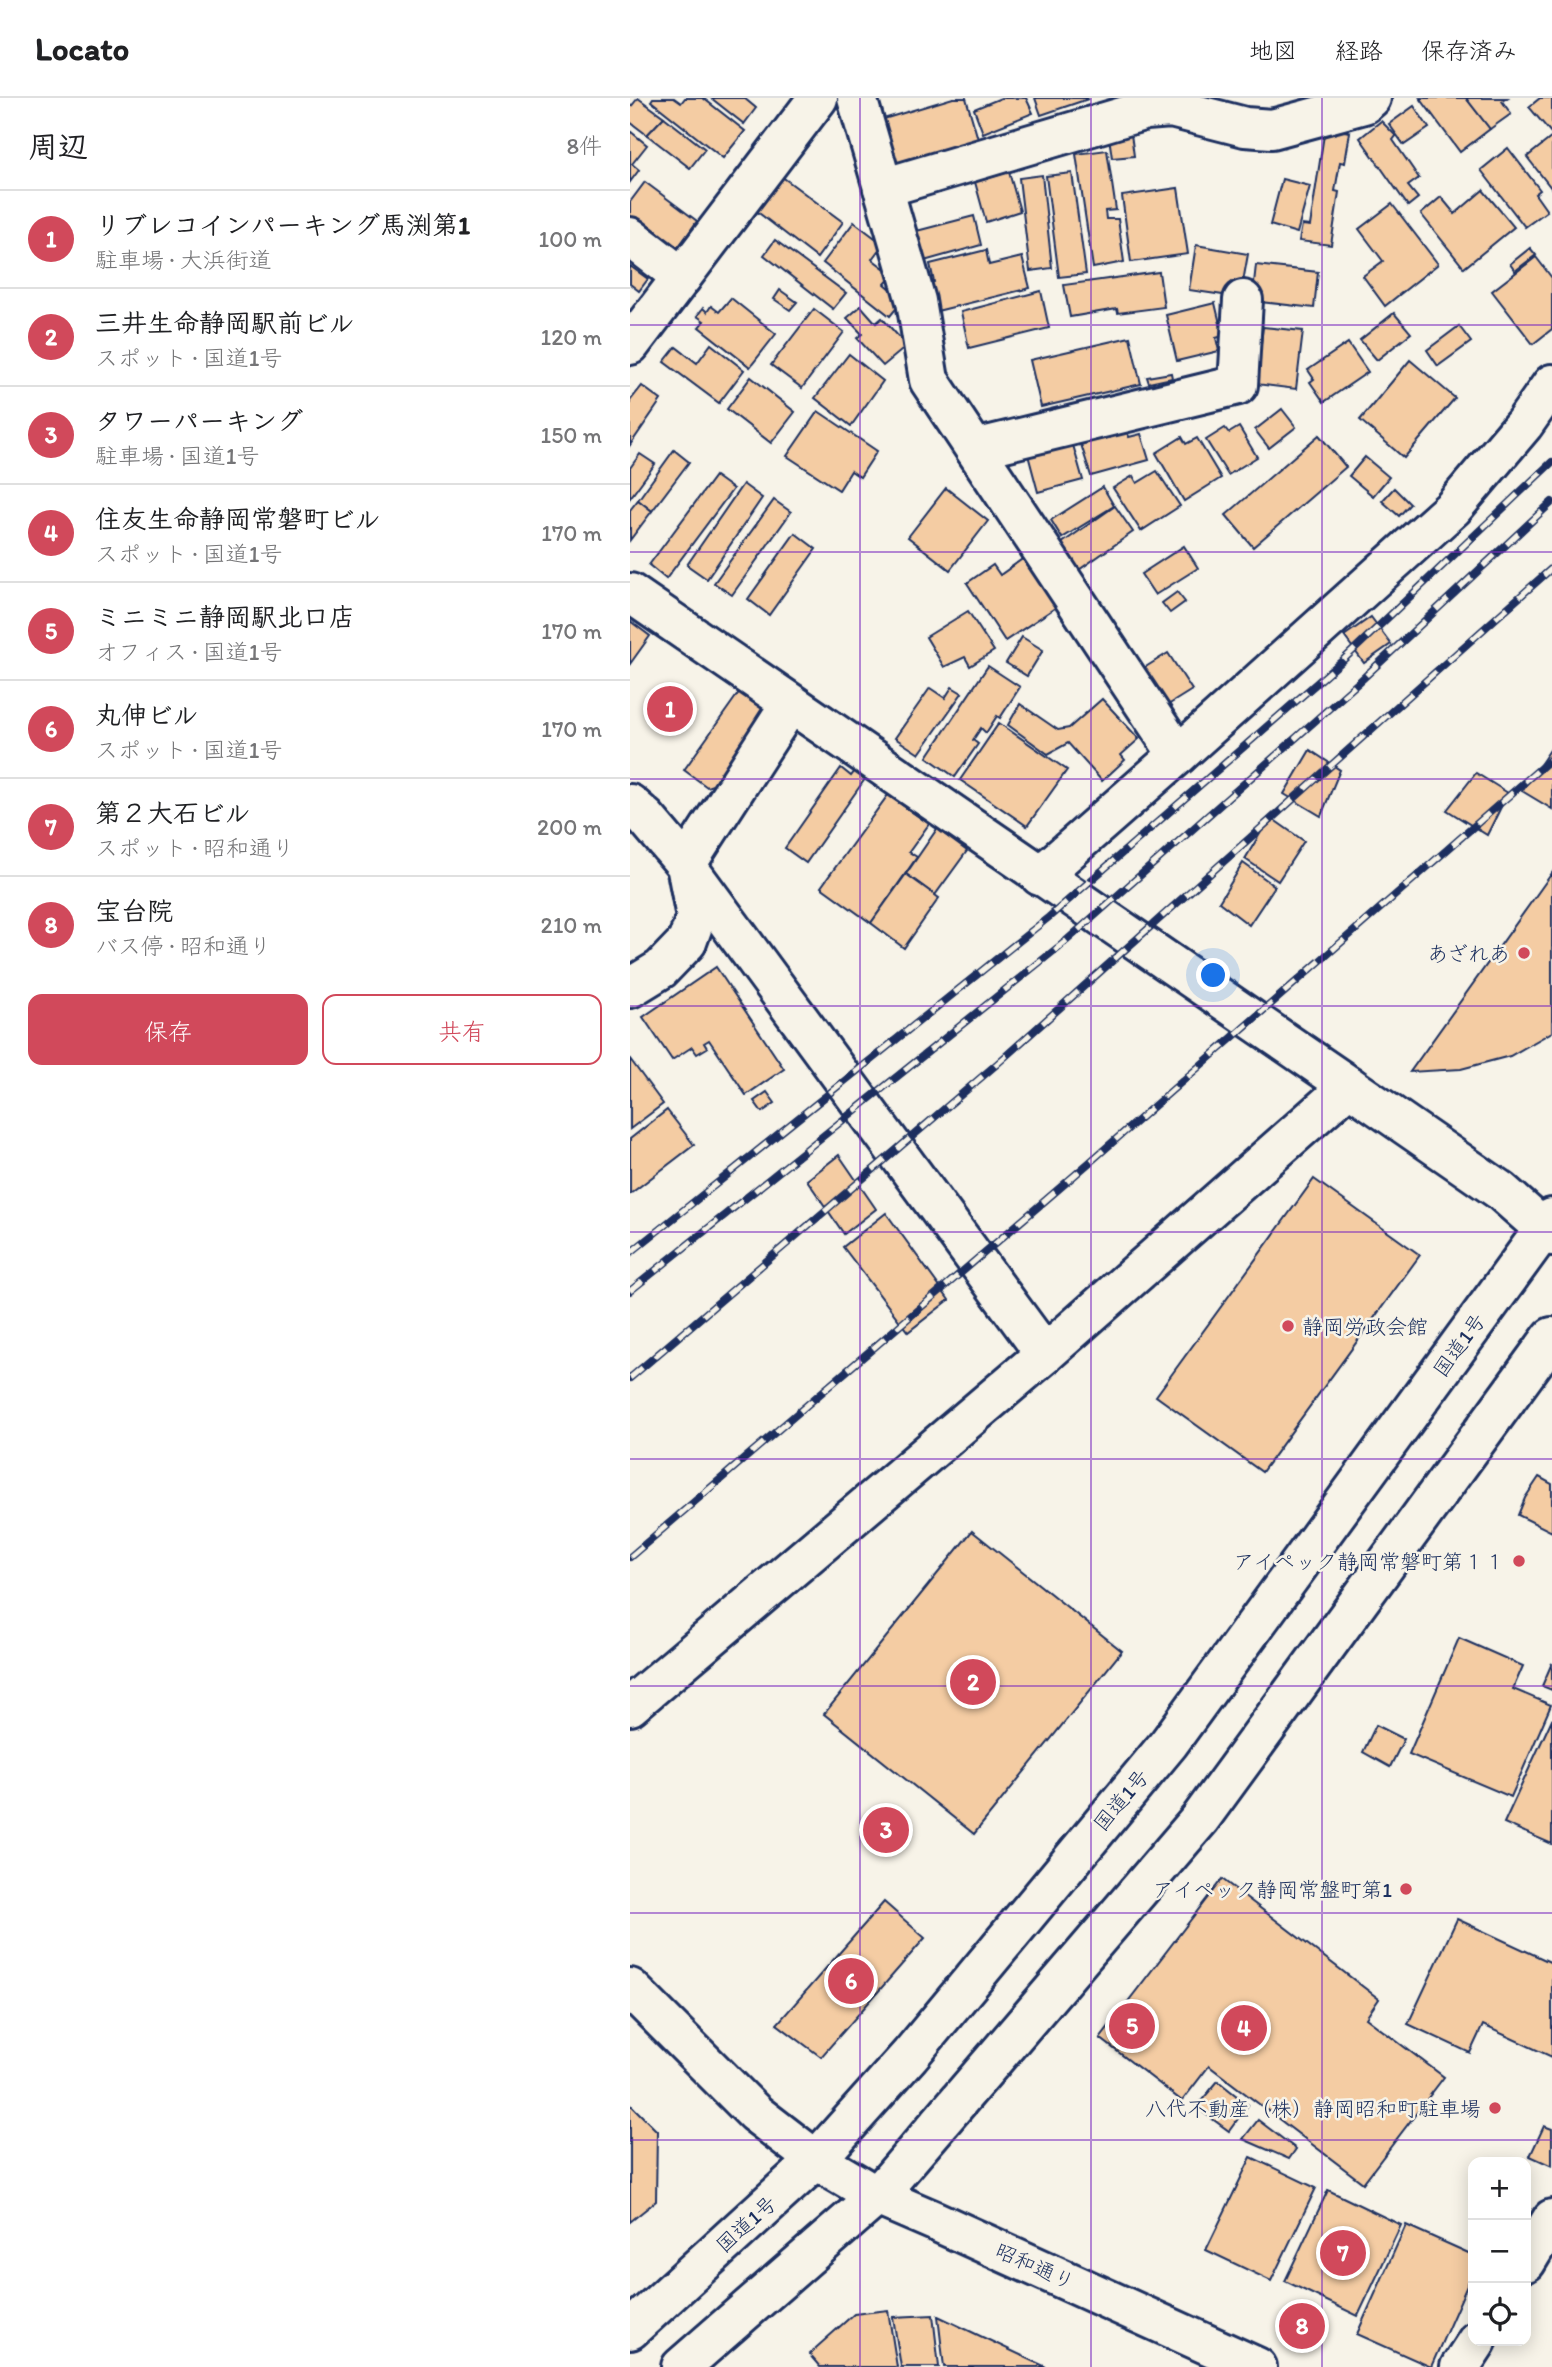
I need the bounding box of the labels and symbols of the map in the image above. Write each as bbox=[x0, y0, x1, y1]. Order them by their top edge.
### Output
pin: 1 bbox=[647, 683, 693, 735]
place label: あざれあ bbox=[1427, 941, 1510, 966]
marker: あざれあ bbox=[1516, 945, 1532, 961]
your location bbox=[1196, 958, 1230, 992]
street label: 国道1号 bbox=[1428, 1308, 1490, 1382]
place label: 静岡労政会館 bbox=[1302, 1314, 1428, 1339]
marker: 静岡労政会館 bbox=[1280, 1318, 1296, 1334]
place label: アイペック静岡常磐町第１１ bbox=[1233, 1549, 1505, 1574]
marker: アイペック静岡常磐町第１１ bbox=[1511, 1553, 1527, 1569]
pin: 2 bbox=[950, 1656, 996, 1708]
street label: 国道1号 bbox=[1088, 1764, 1154, 1836]
pin: 3 bbox=[863, 1804, 909, 1856]
place label: アイペック静岡常盤町第1 bbox=[1153, 1877, 1392, 1902]
marker: アイペック静岡常盤町第1 bbox=[1398, 1881, 1414, 1897]
pin: 6 bbox=[828, 1955, 874, 2007]
pin: 5 bbox=[1109, 2000, 1155, 2052]
pin: 4 bbox=[1221, 2002, 1267, 2054]
place label: 八代不動産（株）静岡昭和町駐車場 bbox=[1145, 2096, 1481, 2121]
marker: 八代不動産（株）静岡昭和町駐車場 bbox=[1487, 2100, 1503, 2116]
street label: 国道1号 bbox=[711, 2190, 781, 2258]
pin: 7 bbox=[1320, 2227, 1366, 2279]
street label: 昭和通り bbox=[992, 2237, 1078, 2295]
pin: 8 bbox=[1279, 2300, 1325, 2352]

